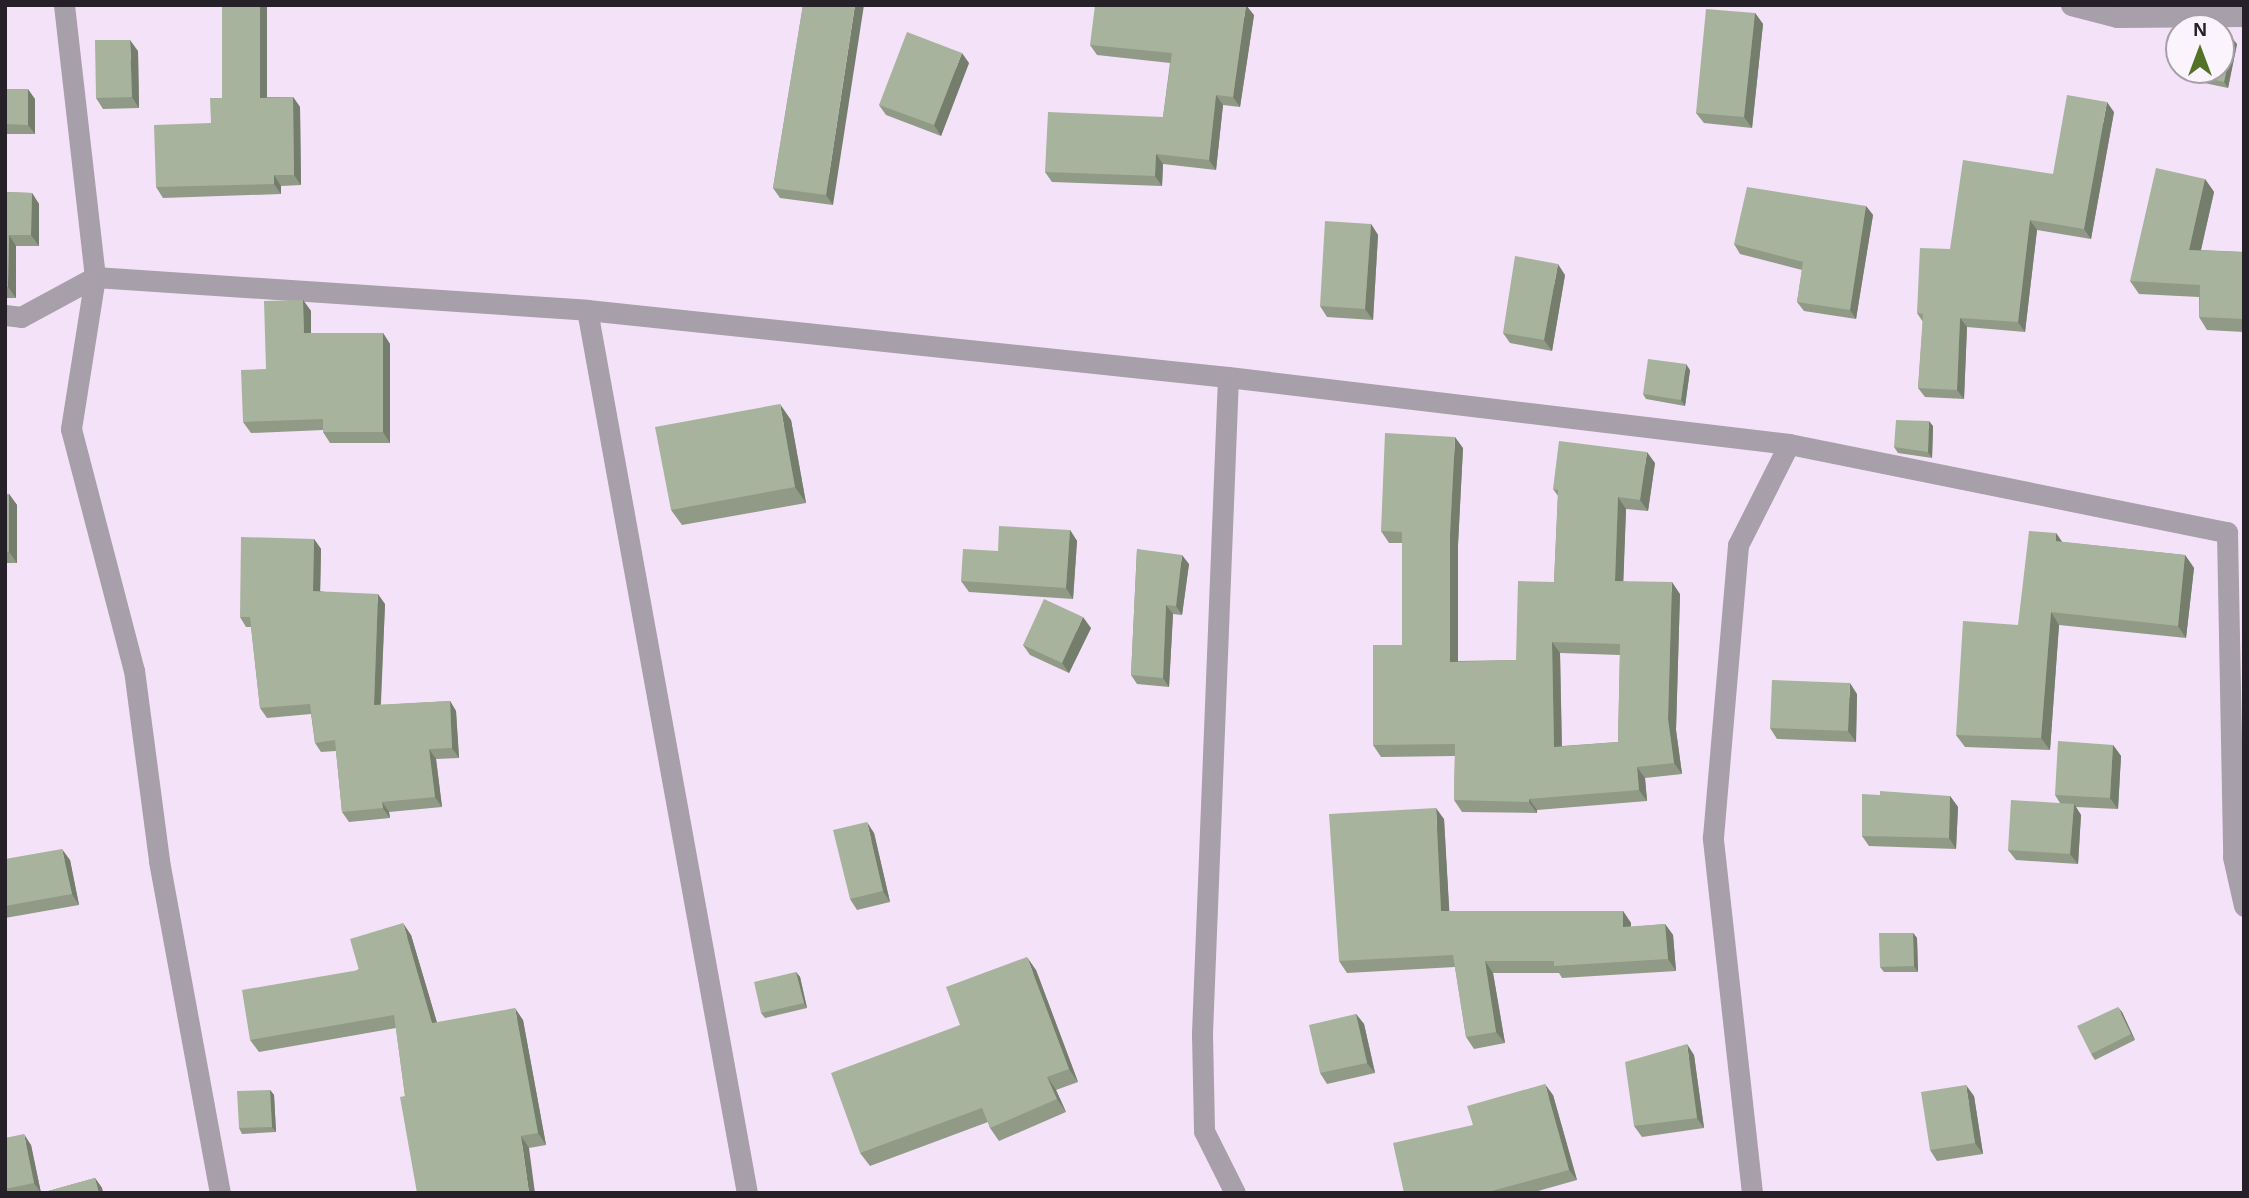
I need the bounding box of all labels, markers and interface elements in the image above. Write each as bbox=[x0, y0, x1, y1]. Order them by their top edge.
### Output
north arrow bbox=[2165, 14, 2235, 84]
text: N bbox=[2193, 19, 2207, 40]

